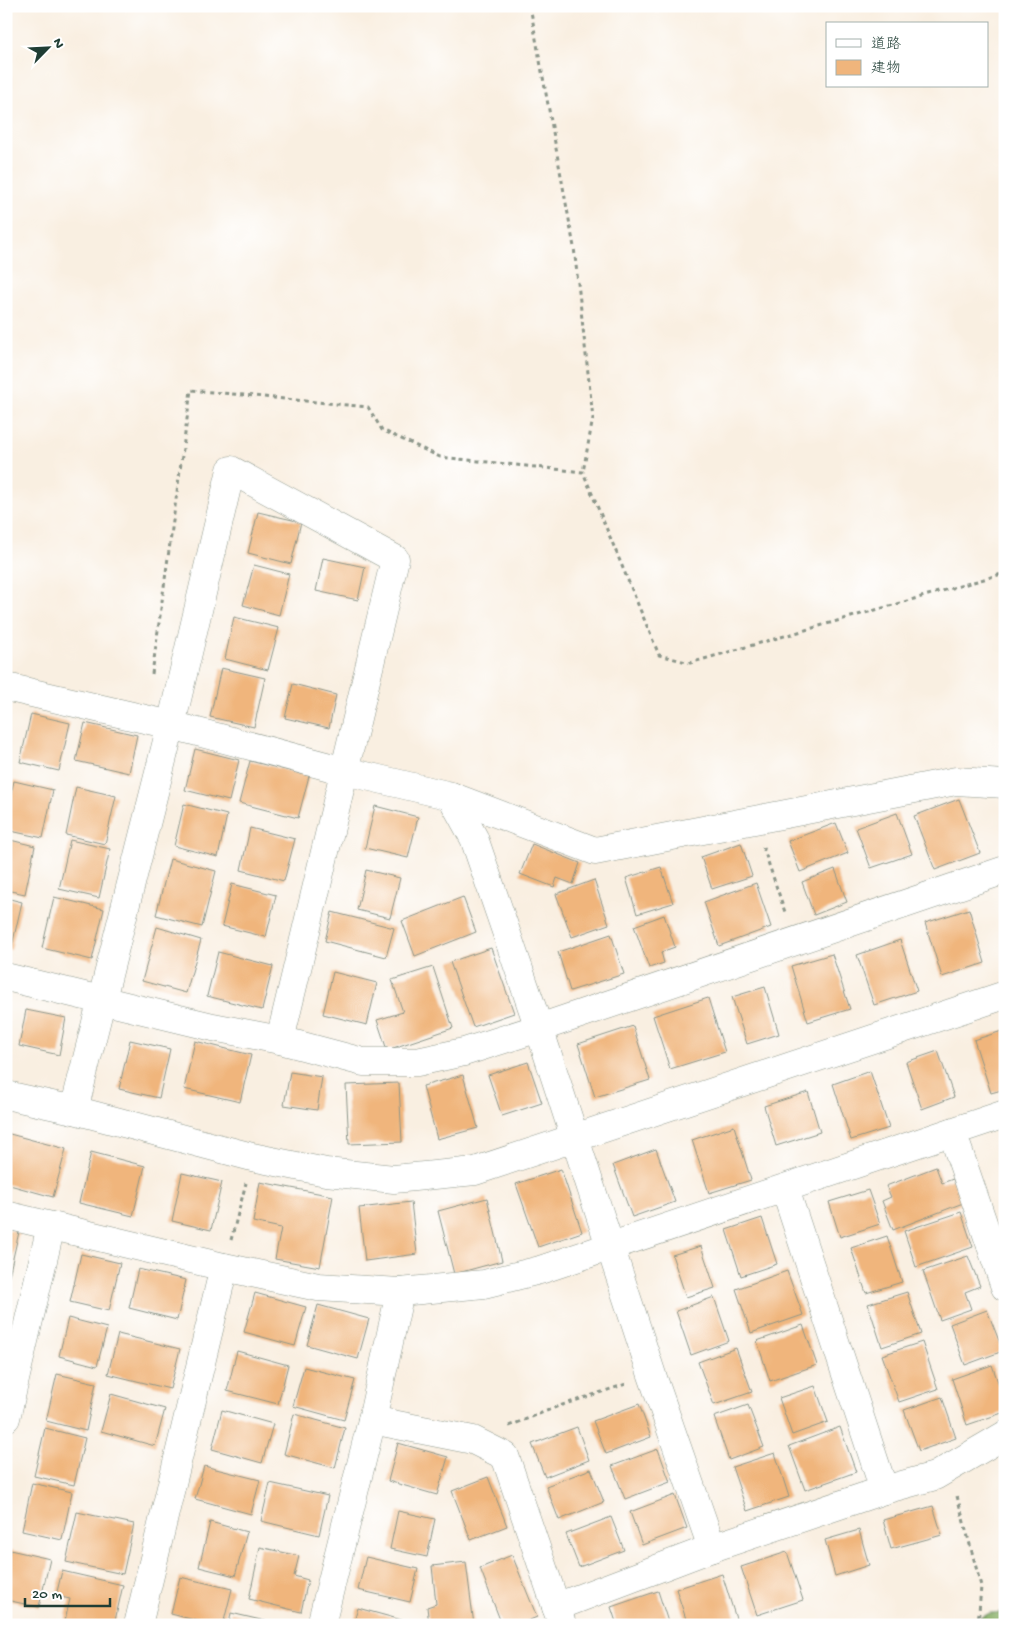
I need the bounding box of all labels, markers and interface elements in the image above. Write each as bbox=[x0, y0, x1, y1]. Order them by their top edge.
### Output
north arrow bbox=[22, 22, 72, 72]
legend bbox=[826, 22, 988, 88]
text: N bbox=[48, 36, 67, 51]
text: 道路 bbox=[871, 36, 901, 54]
text: 建物 bbox=[871, 60, 901, 78]
scale bar bbox=[25, 1576, 110, 1608]
text: 20 m bbox=[32, 1586, 62, 1604]

